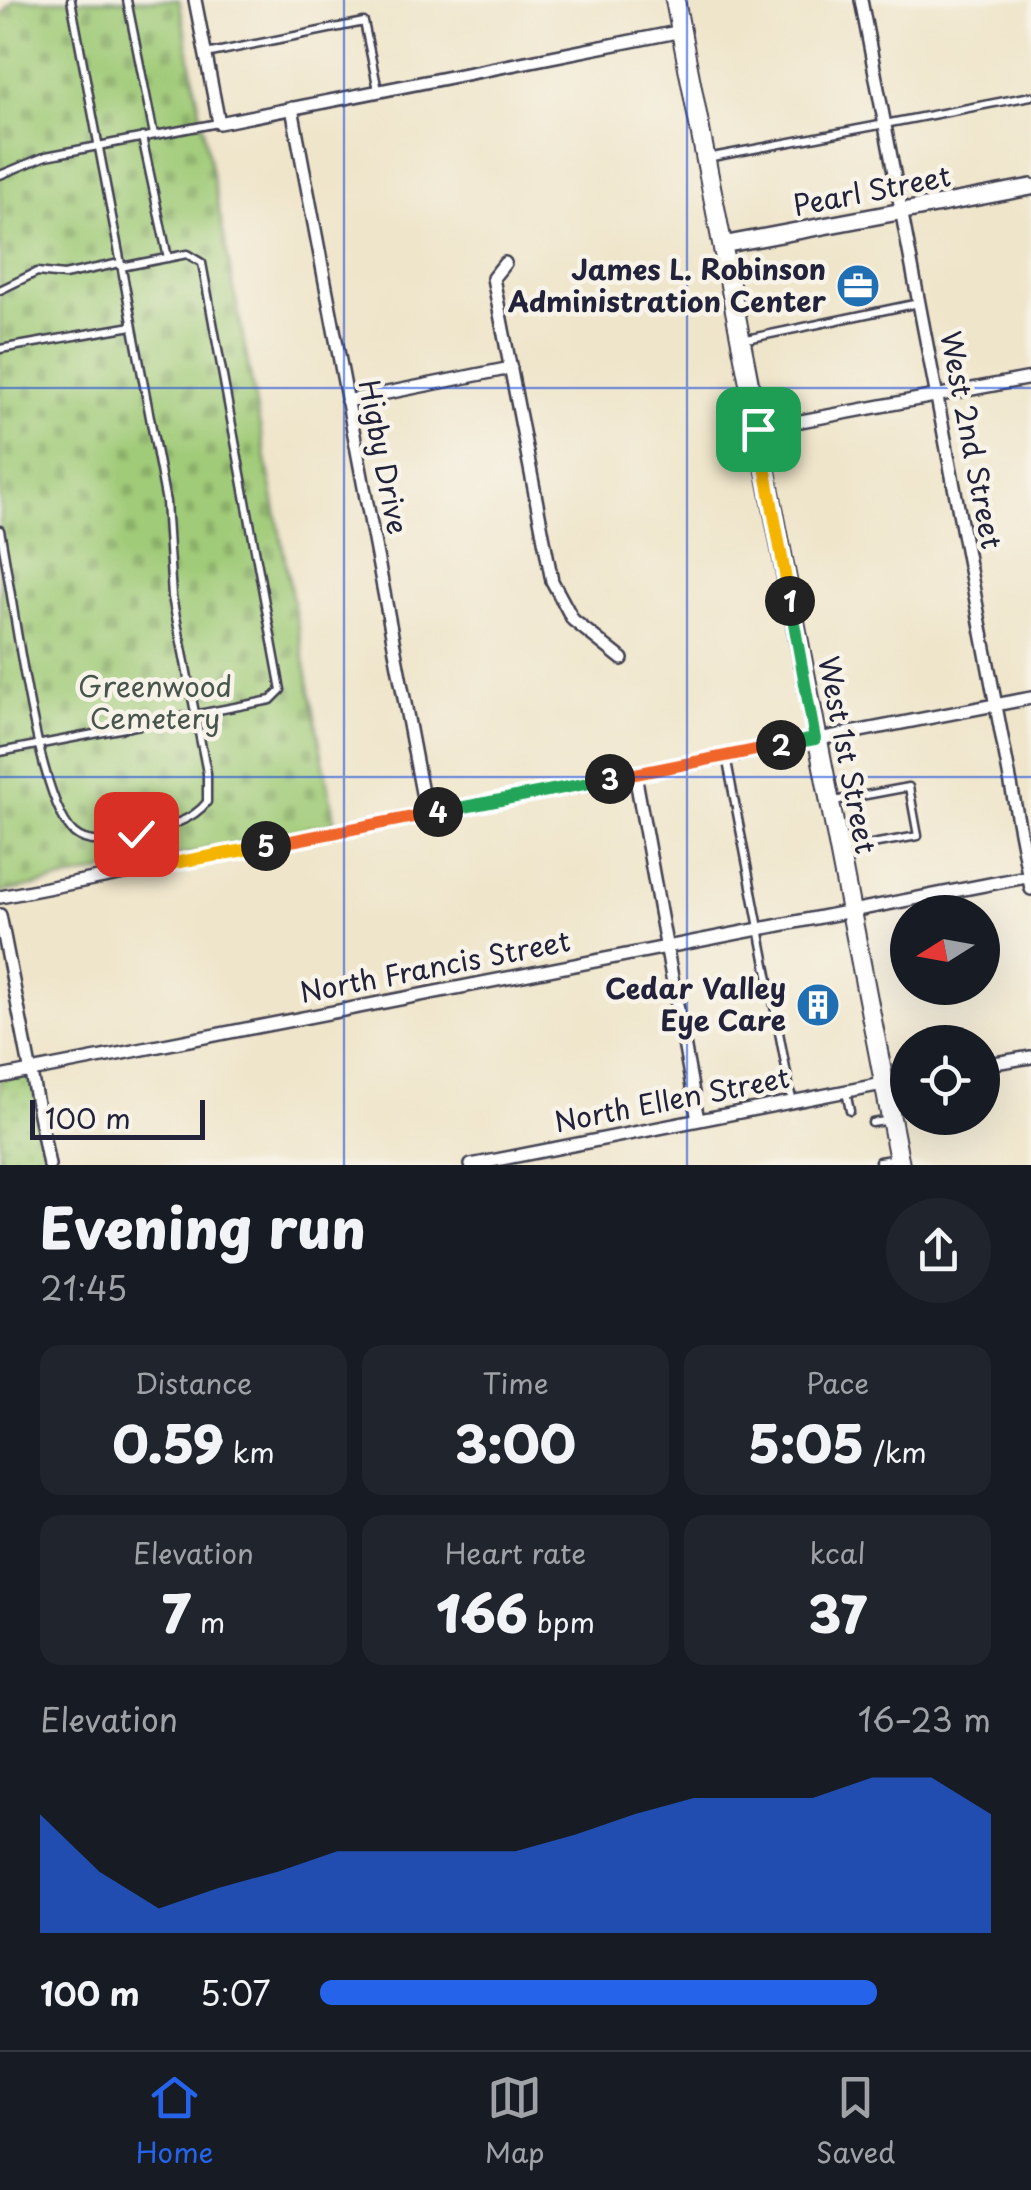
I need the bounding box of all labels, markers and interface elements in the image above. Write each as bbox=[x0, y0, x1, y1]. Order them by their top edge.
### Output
street label: Pearl Street bbox=[789, 153, 954, 226]
place label: James L. Robinson Administration Center bbox=[507, 247, 827, 322]
office icon: James L. Robinson Administration Center bbox=[835, 263, 881, 309]
street label: West 2nd Street bbox=[930, 327, 1015, 552]
street label: Higby Drive bbox=[348, 376, 421, 538]
pin bbox=[716, 387, 801, 472]
icon: arrive bbox=[731, 402, 786, 457]
pin: 1 bbox=[765, 576, 815, 626]
text: 1 bbox=[783, 579, 797, 622]
street label: West 1st Street bbox=[808, 652, 889, 857]
park label: Greenwood Cemetery bbox=[78, 664, 232, 739]
pin: 2 bbox=[756, 720, 806, 770]
text: 2 bbox=[771, 723, 791, 766]
pin: 3 bbox=[585, 754, 635, 804]
text: 3 bbox=[601, 757, 619, 800]
pin: 4 bbox=[413, 787, 463, 837]
text: 4 bbox=[428, 790, 448, 833]
pin bbox=[94, 792, 179, 877]
icon: check bbox=[109, 807, 164, 862]
pin: 5 bbox=[241, 821, 291, 871]
text: 5 bbox=[257, 824, 275, 867]
north arrow bbox=[890, 895, 1000, 1005]
map controls bbox=[890, 895, 1000, 1135]
street label: North Francis Street bbox=[296, 918, 574, 1013]
place label: Cedar Valley Eye Care bbox=[605, 966, 786, 1041]
building icon: Cedar Valley Eye Care bbox=[795, 982, 841, 1028]
button: locate bbox=[890, 1025, 1000, 1135]
street label: North Ellen Street bbox=[550, 1055, 793, 1142]
scale bar bbox=[30, 1095, 205, 1140]
text: 100 m bbox=[45, 1096, 131, 1139]
text: Evening run bbox=[40, 1185, 366, 1268]
button: share bbox=[886, 1198, 991, 1303]
text: 21:45 bbox=[40, 1264, 127, 1312]
text: Distance bbox=[135, 1361, 252, 1404]
text: Time bbox=[482, 1361, 549, 1404]
text: Pace bbox=[806, 1361, 869, 1404]
text: 0.59 bbox=[112, 1404, 224, 1480]
text: 3:00 bbox=[455, 1404, 576, 1480]
text: 5:05 bbox=[748, 1404, 864, 1480]
text: km bbox=[224, 1430, 275, 1473]
text: /km bbox=[864, 1430, 927, 1473]
text: Elevation bbox=[133, 1531, 254, 1574]
text: Heart rate bbox=[445, 1531, 586, 1574]
text: kcal bbox=[810, 1531, 865, 1574]
text: 7 bbox=[162, 1574, 191, 1650]
text: 166 bbox=[436, 1574, 528, 1650]
text: 37 bbox=[808, 1574, 867, 1650]
text: m bbox=[191, 1600, 225, 1643]
text: bpm bbox=[528, 1600, 595, 1643]
text: Elevation bbox=[40, 1695, 178, 1743]
text: 16–23 m bbox=[858, 1695, 991, 1743]
text: 100 m bbox=[40, 1969, 140, 2017]
text: 5:07 bbox=[200, 1969, 270, 2017]
tab: Home bbox=[136, 2070, 213, 2173]
tab: Map bbox=[485, 2070, 545, 2173]
tab: Saved bbox=[816, 2070, 895, 2173]

